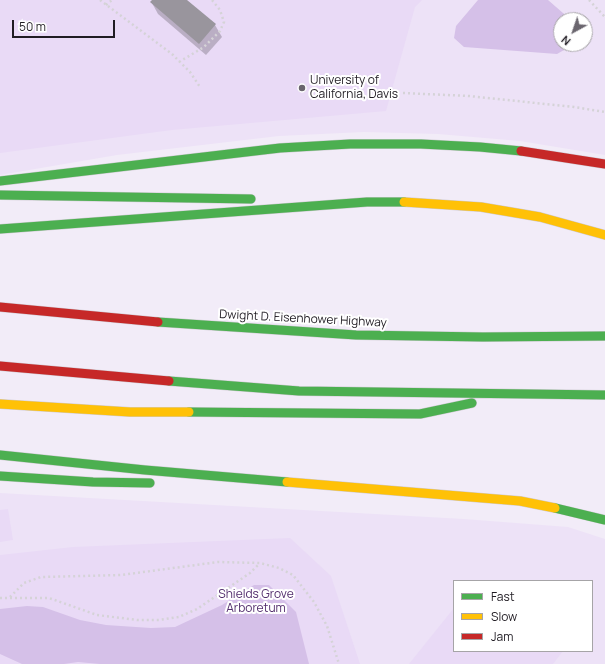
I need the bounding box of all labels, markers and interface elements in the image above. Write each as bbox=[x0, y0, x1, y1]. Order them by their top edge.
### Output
scale bar bbox=[14, 12, 117, 38]
north arrow bbox=[553, 12, 593, 52]
text: 50 m bbox=[19, 18, 46, 35]
text: N bbox=[558, 33, 573, 49]
place label: University of California, Davis bbox=[310, 74, 398, 102]
marker: University of California, Davis bbox=[297, 83, 307, 93]
street label: Dwight D. Eisenhower Highway bbox=[219, 307, 387, 331]
legend bbox=[453, 580, 593, 652]
park label: Shields Grove Arboretum bbox=[218, 588, 294, 616]
text: Fast bbox=[491, 588, 515, 605]
text: Slow bbox=[491, 608, 517, 625]
text: Jam bbox=[491, 628, 513, 645]

